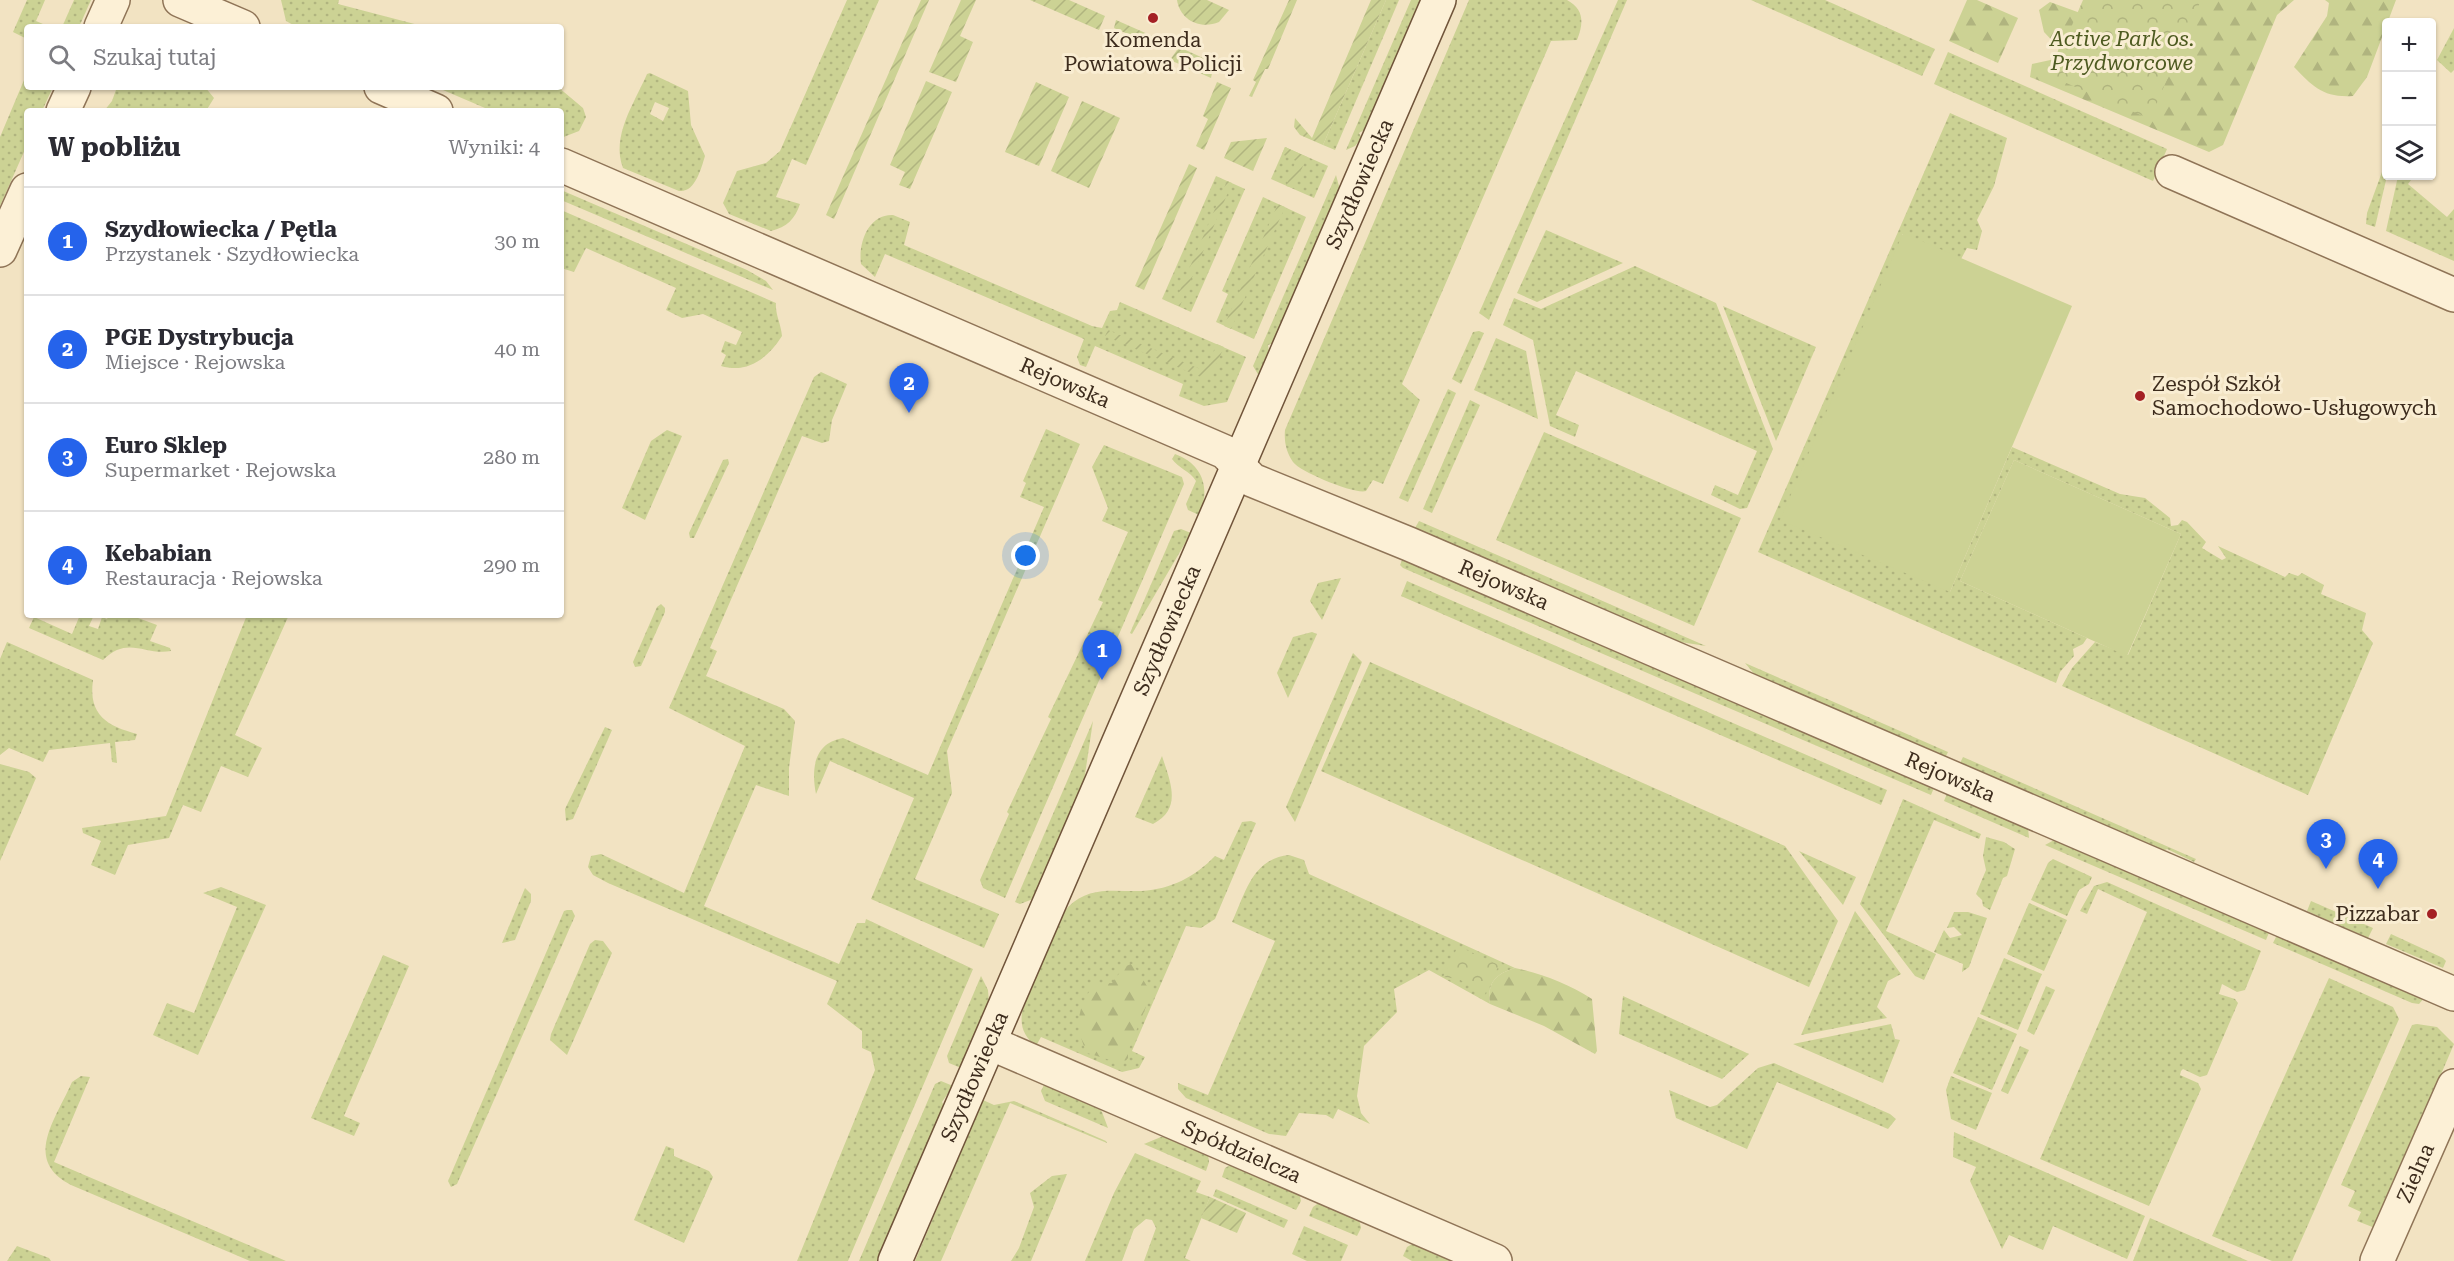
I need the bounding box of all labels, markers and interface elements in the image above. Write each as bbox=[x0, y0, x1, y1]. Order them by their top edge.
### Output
marker: Komenda Powiatowa Policji bbox=[1146, 11, 1160, 25]
map controls bbox=[2382, 18, 2436, 180]
button: + bbox=[2382, 18, 2436, 72]
search box bbox=[24, 24, 564, 90]
park label: Active Park os. Przydworcowe bbox=[2048, 27, 2194, 75]
place label: Komenda Powiatowa Policji bbox=[1064, 28, 1243, 76]
icon: search bbox=[45, 41, 78, 74]
text: Szukaj tutaj bbox=[93, 45, 217, 70]
button: − bbox=[2382, 72, 2436, 126]
street label: Szydłowiecka bbox=[1321, 115, 1398, 253]
button: layers bbox=[2382, 126, 2436, 180]
text: W pobliżu bbox=[48, 132, 181, 162]
text: Wyniki: 4 bbox=[449, 135, 540, 159]
text: Szydłowiecka / Pętla bbox=[105, 217, 337, 242]
text: 1 bbox=[62, 229, 73, 253]
text: 30 m bbox=[494, 229, 540, 253]
text: Przystanek · Szydłowiecka bbox=[105, 242, 359, 266]
text: PGE Dystrybucja bbox=[105, 325, 294, 350]
text: 2 bbox=[62, 337, 73, 361]
text: 40 m bbox=[494, 337, 540, 361]
text: Miejsce · Rejowska bbox=[105, 350, 285, 374]
street label: Rejowska bbox=[1016, 353, 1114, 413]
pin: 2 bbox=[890, 364, 928, 413]
place label: Zespół Szkół Samochodowo-Usługowych bbox=[2152, 372, 2438, 420]
marker: Zespół Szkół Samochodowo-Usługowych bbox=[2133, 389, 2147, 403]
text: Euro Sklep bbox=[105, 433, 227, 458]
text: 3 bbox=[62, 445, 73, 469]
text: 280 m bbox=[483, 445, 540, 469]
text: Supermarket · Rejowska bbox=[105, 458, 336, 482]
text: Kebabian bbox=[105, 541, 212, 566]
your location bbox=[1011, 541, 1040, 570]
text: 4 bbox=[62, 553, 73, 577]
text: 290 m bbox=[483, 553, 540, 577]
street label: Rejowska bbox=[1455, 555, 1553, 615]
street label: Szydłowiecka bbox=[1129, 561, 1206, 699]
text: Restauracja · Rejowska bbox=[105, 566, 323, 590]
pin: 1 bbox=[1082, 630, 1122, 680]
street label: Rejowska bbox=[1901, 747, 1999, 807]
pin: 3 bbox=[2306, 820, 2346, 869]
pin: 4 bbox=[2358, 840, 2398, 889]
place label: Pizzabar bbox=[2335, 902, 2420, 926]
marker: Pizzabar bbox=[2425, 907, 2439, 921]
street label: Szydłowiecka bbox=[936, 1007, 1013, 1145]
street label: Spółdzielcza bbox=[1178, 1115, 1305, 1188]
street label: Zielna bbox=[2392, 1139, 2439, 1207]

